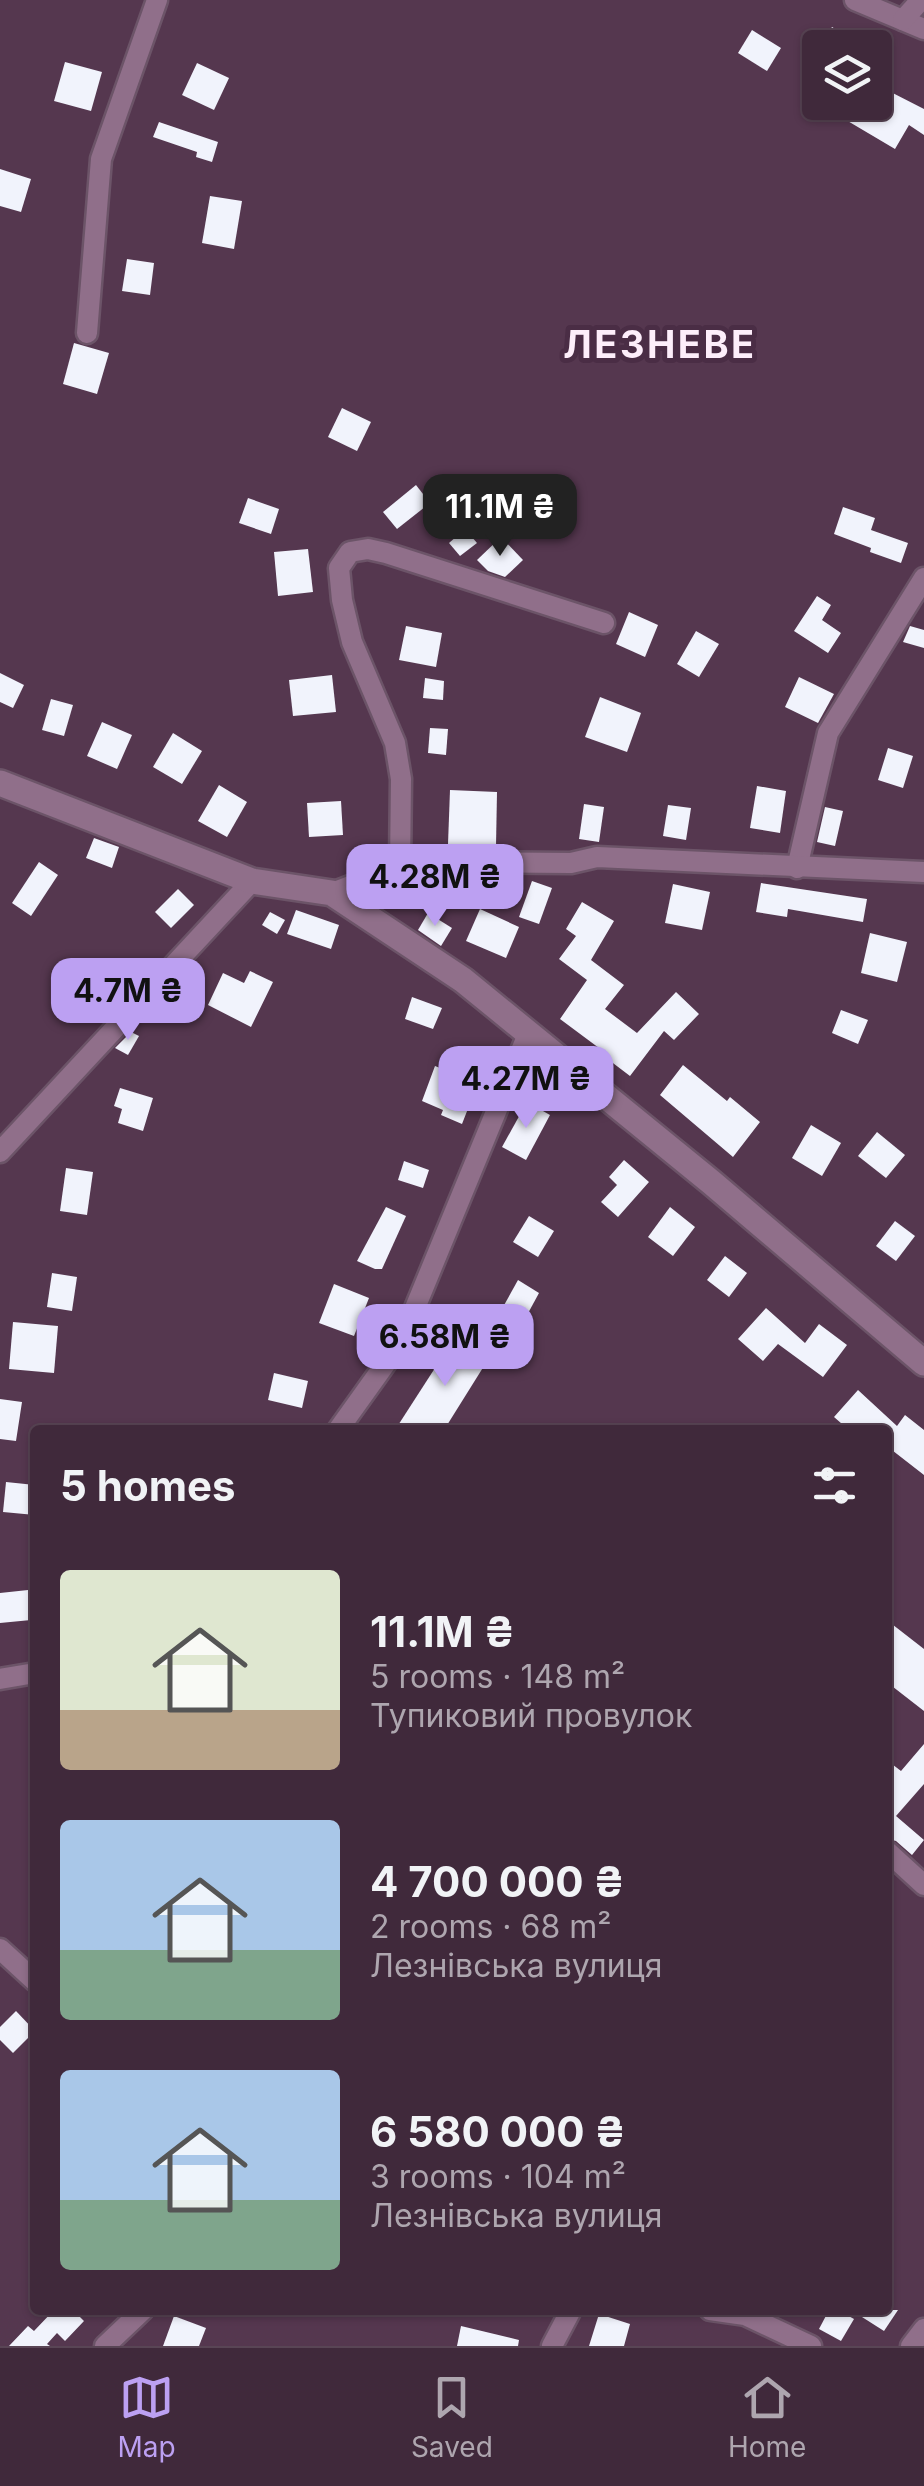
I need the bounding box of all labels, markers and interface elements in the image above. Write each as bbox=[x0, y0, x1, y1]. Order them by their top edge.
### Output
map controls bbox=[802, 30, 892, 120]
button: layers bbox=[802, 30, 892, 120]
district label: ЛЕЗНЕВЕ bbox=[563, 321, 757, 367]
pin: 11.1M ₴ bbox=[408, 474, 592, 559]
text: 11.1M ₴ bbox=[445, 487, 555, 526]
pin: 4.28M ₴ bbox=[343, 844, 527, 929]
text: 4.28M ₴ bbox=[368, 857, 502, 896]
pin: 4.7M ₴ bbox=[47, 958, 209, 1043]
text: 4.7M ₴ bbox=[73, 971, 183, 1010]
pin: 4.27M ₴ bbox=[434, 1046, 618, 1131]
text: 4.27M ₴ bbox=[460, 1059, 592, 1098]
pin: 6.58M ₴ bbox=[353, 1304, 537, 1389]
text: 6.58M ₴ bbox=[379, 1317, 511, 1356]
icon: filters bbox=[807, 1458, 862, 1513]
text: 5 homes bbox=[60, 1460, 236, 1511]
text: 11.1M ₴ bbox=[370, 1606, 515, 1657]
icon: home bbox=[140, 1610, 260, 1730]
text: 5 rooms · 148 m² bbox=[370, 1657, 625, 1696]
text: Тупиковий провулок bbox=[370, 1696, 692, 1735]
text: 4 700 000 ₴ bbox=[370, 1856, 625, 1907]
icon: home bbox=[140, 1860, 260, 1980]
text: 2 rooms · 68 m² bbox=[370, 1907, 611, 1946]
text: Лезнівська вулиця bbox=[370, 1946, 662, 1985]
text: 6 580 000 ₴ bbox=[370, 2106, 626, 2157]
icon: home bbox=[140, 2110, 260, 2230]
text: 3 rooms · 104 m² bbox=[370, 2157, 626, 2196]
text: Лезнівська вулиця bbox=[370, 2196, 662, 2235]
tab: Map bbox=[118, 2370, 176, 2464]
tab: Saved bbox=[411, 2370, 493, 2464]
tab: Home bbox=[728, 2370, 806, 2464]

